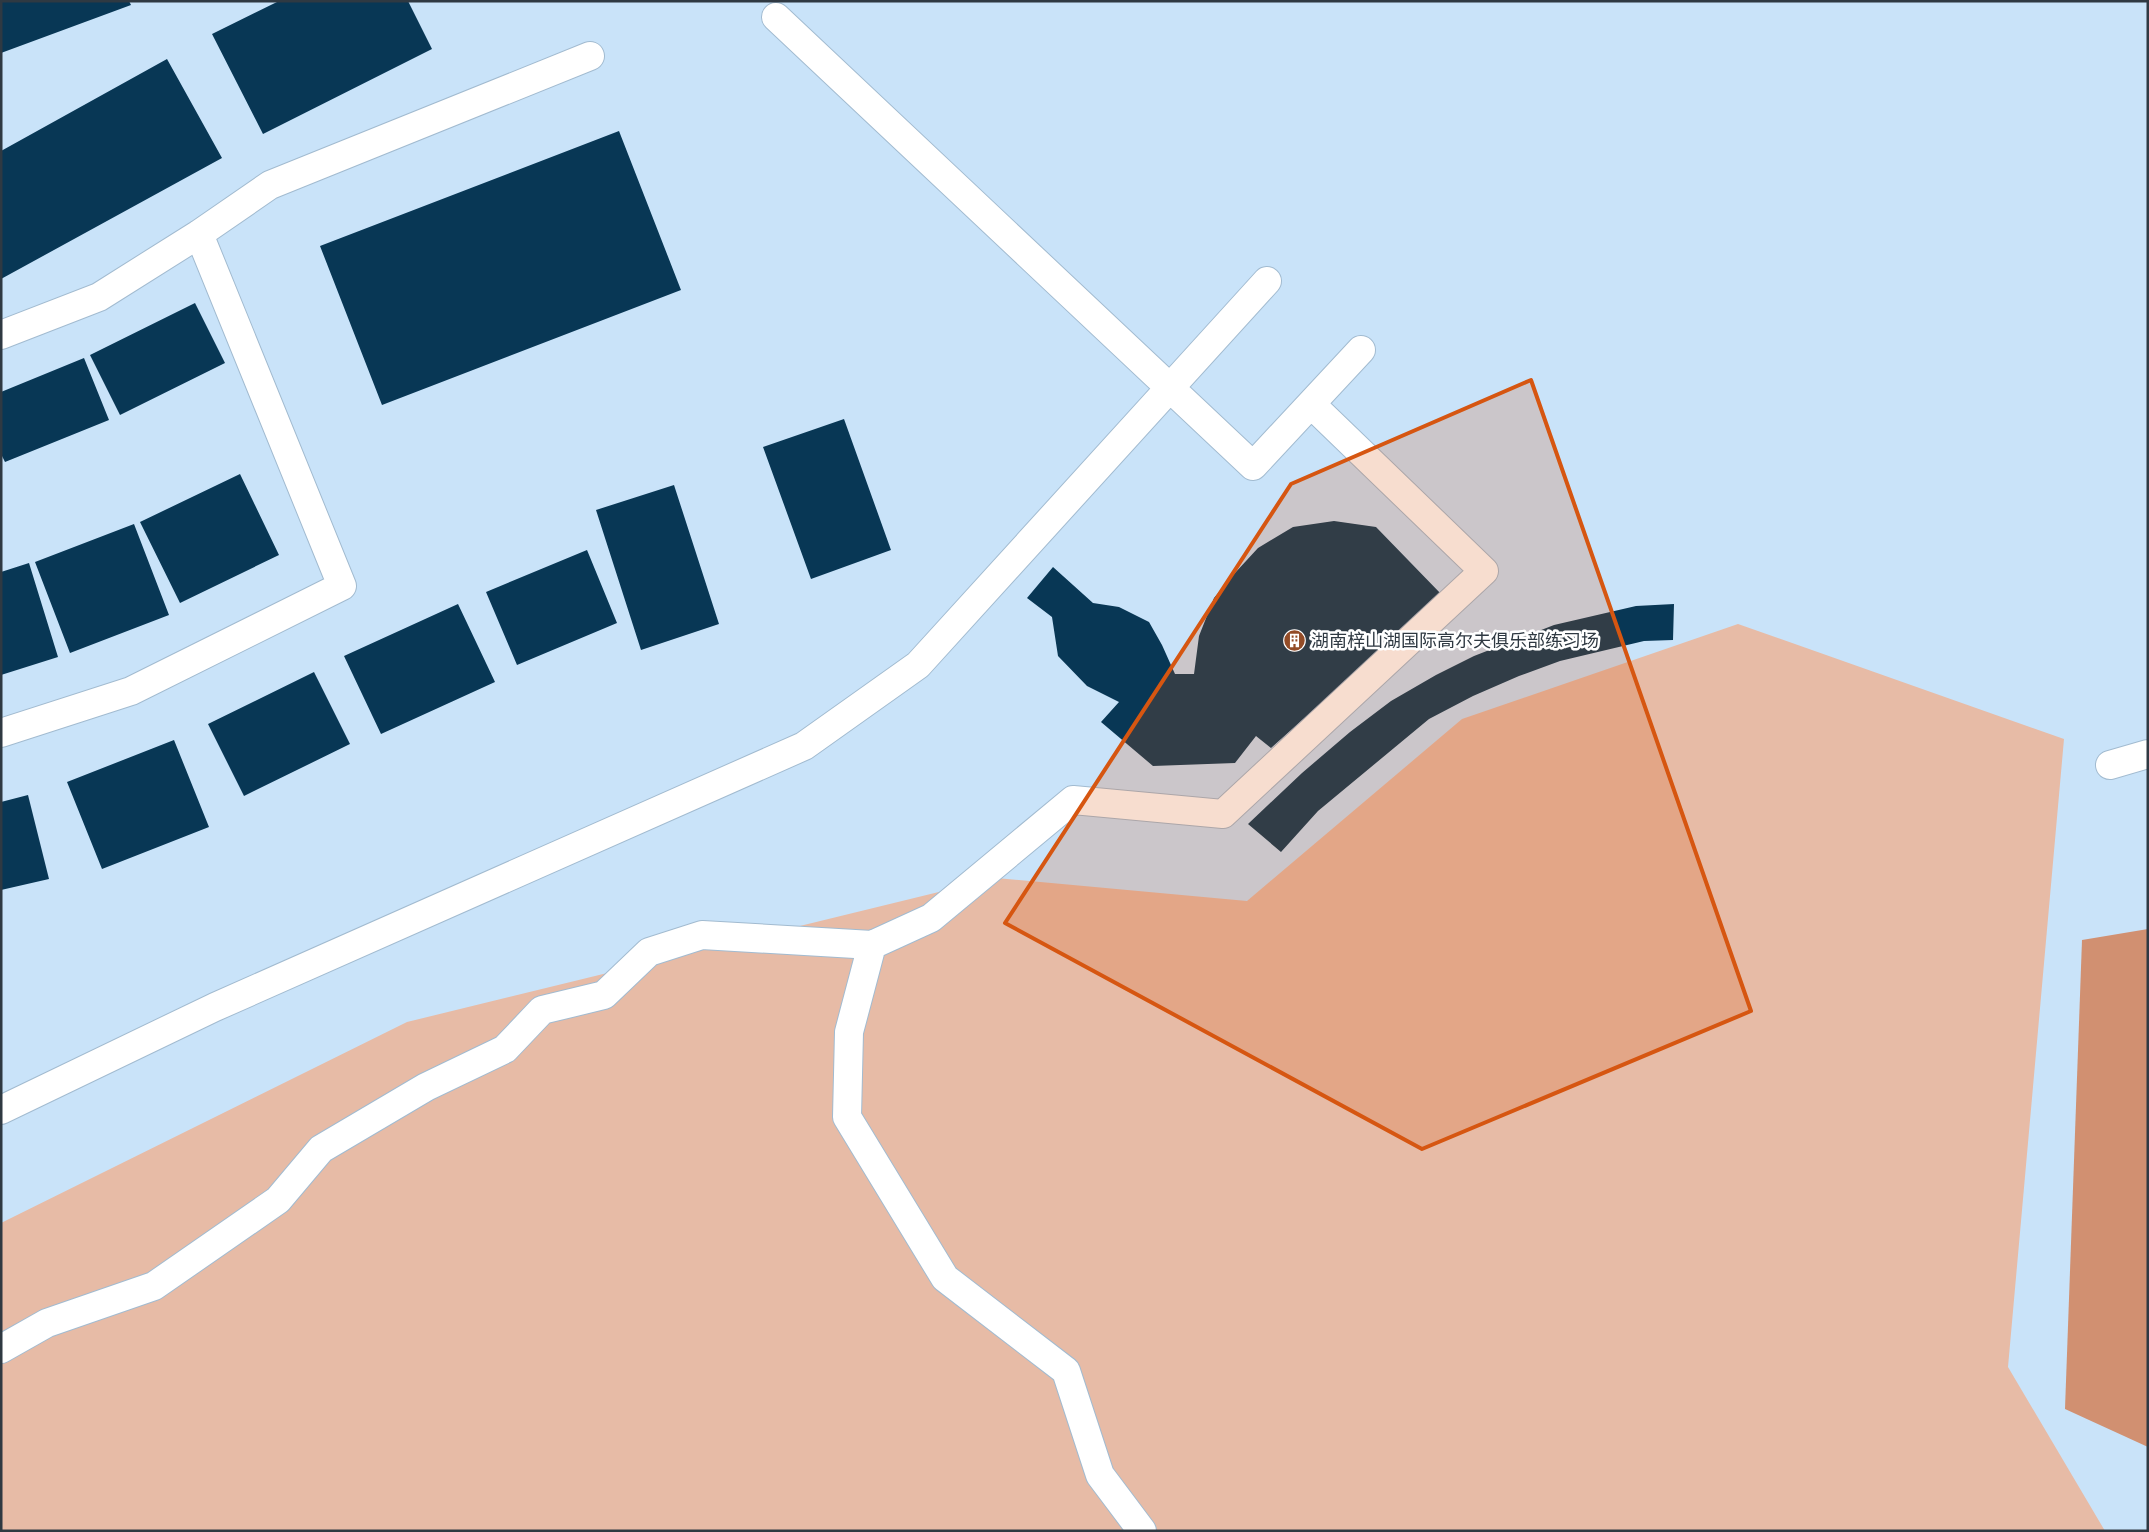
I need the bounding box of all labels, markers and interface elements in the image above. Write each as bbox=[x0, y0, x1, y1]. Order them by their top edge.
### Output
building icon: 湖南梓山湖国际高尔夫俱乐部练习场 bbox=[1283, 628, 1307, 652]
place label: 湖南梓山湖国际高尔夫俱乐部练习场 bbox=[1311, 629, 1599, 651]

